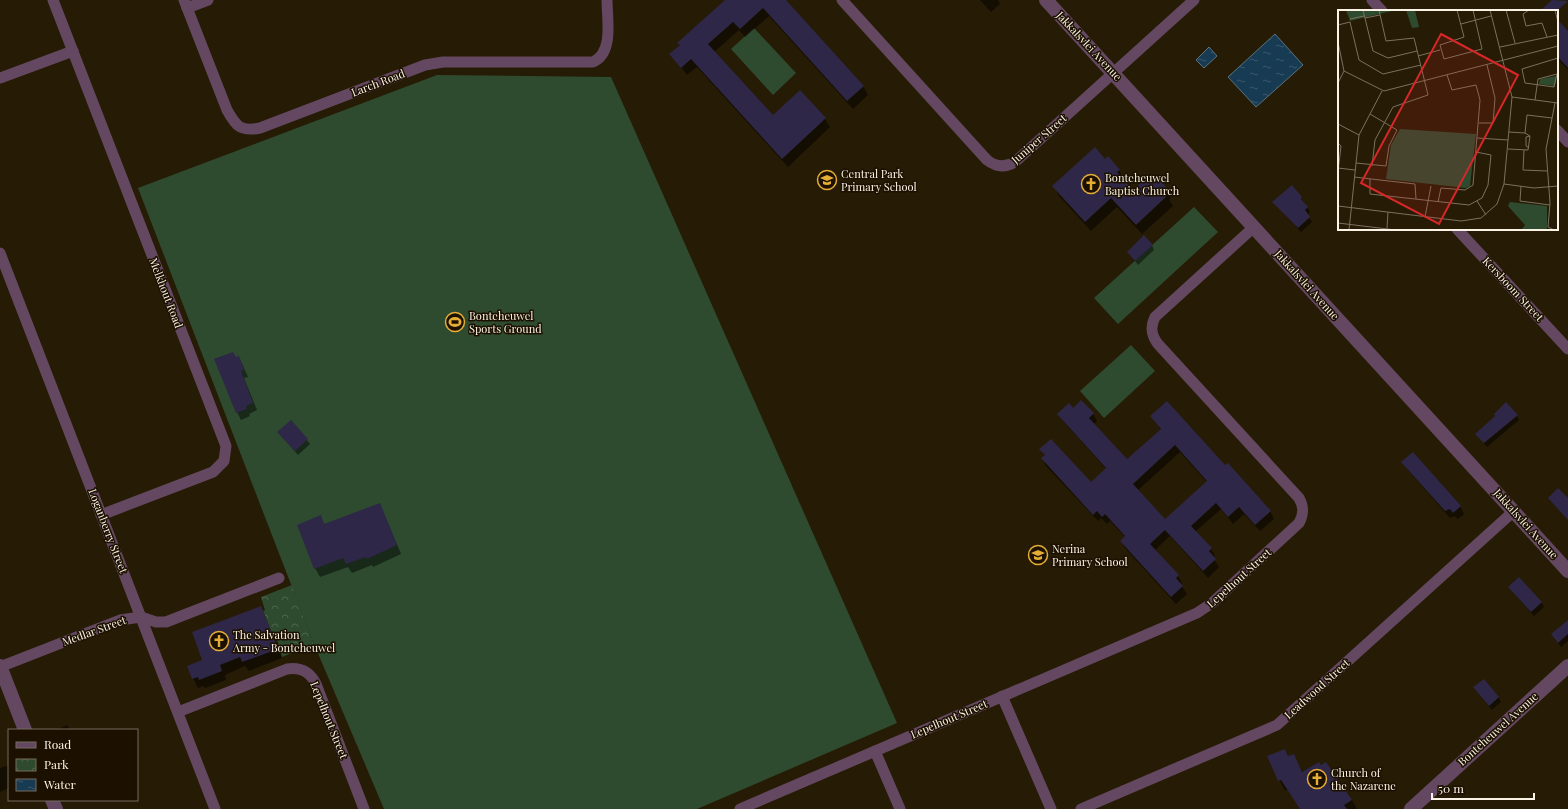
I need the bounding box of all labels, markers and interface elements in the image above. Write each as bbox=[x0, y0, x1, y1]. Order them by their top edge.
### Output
street label: Jakkalsvlei Avenue bbox=[1053, 7, 1126, 84]
inset map bbox=[1338, 10, 1558, 230]
street label: Larch Road bbox=[349, 65, 407, 100]
street label: Juniper Street bbox=[1007, 110, 1070, 167]
place label: Central Park Primary School bbox=[841, 166, 917, 194]
school or university icon: Central Park Primary School bbox=[816, 169, 838, 191]
place label: Bonteheuwel Baptist Church bbox=[1105, 170, 1180, 198]
church icon: Bonteheuwel Baptist Church bbox=[1080, 173, 1102, 195]
street label: Jakkalsvlei Avenue bbox=[1271, 246, 1343, 323]
street label: Kersboom Street bbox=[1480, 253, 1547, 324]
street label: Melkhout Road bbox=[146, 256, 187, 331]
place label: Bonteheuwel Sports Ground bbox=[469, 308, 542, 336]
sports icon: Bonteheuwel Sports Ground bbox=[444, 311, 466, 333]
street label: Jakkalsvlei Avenue bbox=[1490, 485, 1562, 562]
street label: Loganberry Street bbox=[85, 486, 132, 575]
place label: Nerina Primary School bbox=[1052, 541, 1128, 569]
school or university icon: Nerina Primary School bbox=[1027, 544, 1049, 566]
street label: Lepelhout Street bbox=[1203, 545, 1274, 611]
street label: Medlar Street bbox=[60, 612, 128, 649]
place label: The Salvation Army - Bonteheuwel bbox=[232, 627, 335, 655]
church icon: The Salvation Army - Bonteheuwel bbox=[208, 630, 230, 652]
street label: Leadwood Street bbox=[1281, 655, 1353, 722]
street label: Lepelhout Street bbox=[307, 679, 352, 761]
street label: Bonteheuwel Avenue bbox=[1454, 688, 1541, 769]
street label: Lepelhout Street bbox=[908, 696, 990, 741]
legend bbox=[8, 729, 138, 801]
text: Road bbox=[44, 736, 71, 752]
text: Park bbox=[44, 756, 69, 772]
place label: Church of the Nazarene bbox=[1331, 765, 1396, 793]
church icon: Church of the Nazarene bbox=[1306, 768, 1328, 790]
scale bar bbox=[1432, 775, 1534, 801]
text: Water bbox=[43, 776, 77, 792]
text: 50 m bbox=[1438, 780, 1464, 796]

